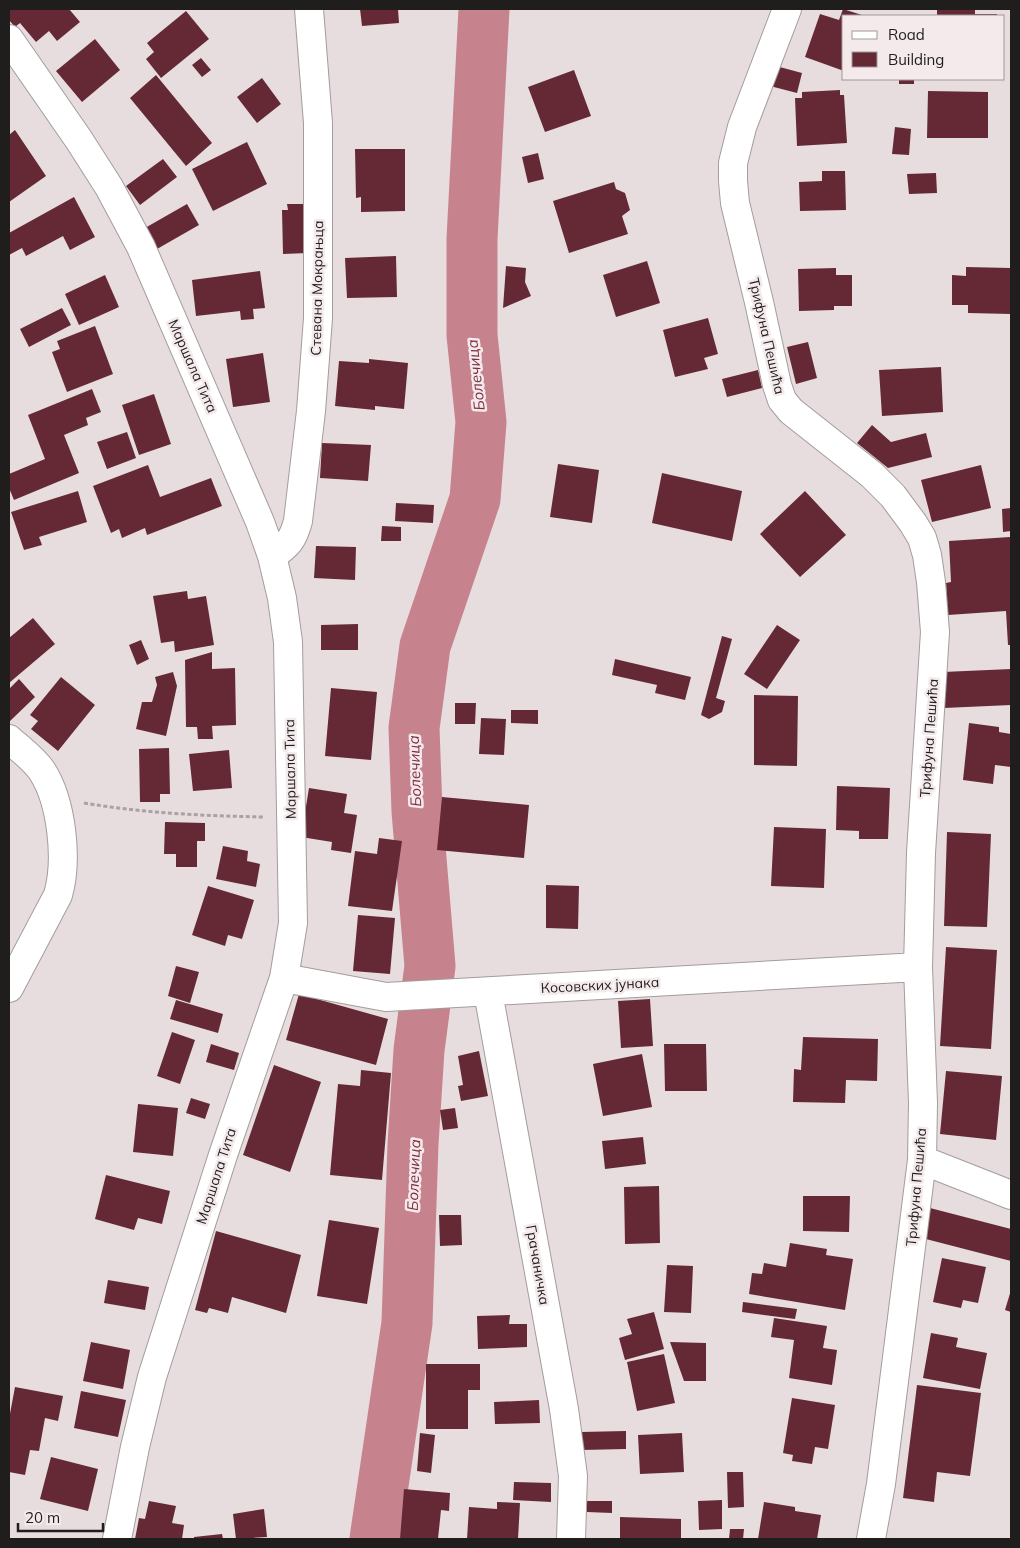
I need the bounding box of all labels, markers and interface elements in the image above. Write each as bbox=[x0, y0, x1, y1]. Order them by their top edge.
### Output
legend bbox=[842, 15, 1005, 80]
text: Road bbox=[888, 25, 925, 44]
text: Building bbox=[888, 50, 944, 69]
street label: Стевана Мокрањца bbox=[307, 220, 327, 356]
street label: Трифуна Пешића bbox=[745, 276, 789, 396]
street label: Маршала Тита bbox=[164, 317, 222, 415]
water label: Болечица bbox=[462, 338, 489, 412]
street label: Трифуна Пешића bbox=[916, 678, 942, 798]
street label: Маршала Тита bbox=[280, 719, 300, 819]
water label: Болечица bbox=[404, 735, 425, 807]
street label: Косовских јунака bbox=[540, 973, 660, 997]
street label: Маршала Тита bbox=[192, 1126, 240, 1226]
street label: Трифуна Пешића bbox=[902, 1127, 930, 1247]
water label: Болечица bbox=[403, 1139, 424, 1211]
street label: Грачаничка bbox=[522, 1224, 554, 1306]
scale bar bbox=[18, 1500, 102, 1532]
text: 20 m bbox=[25, 1508, 60, 1527]

